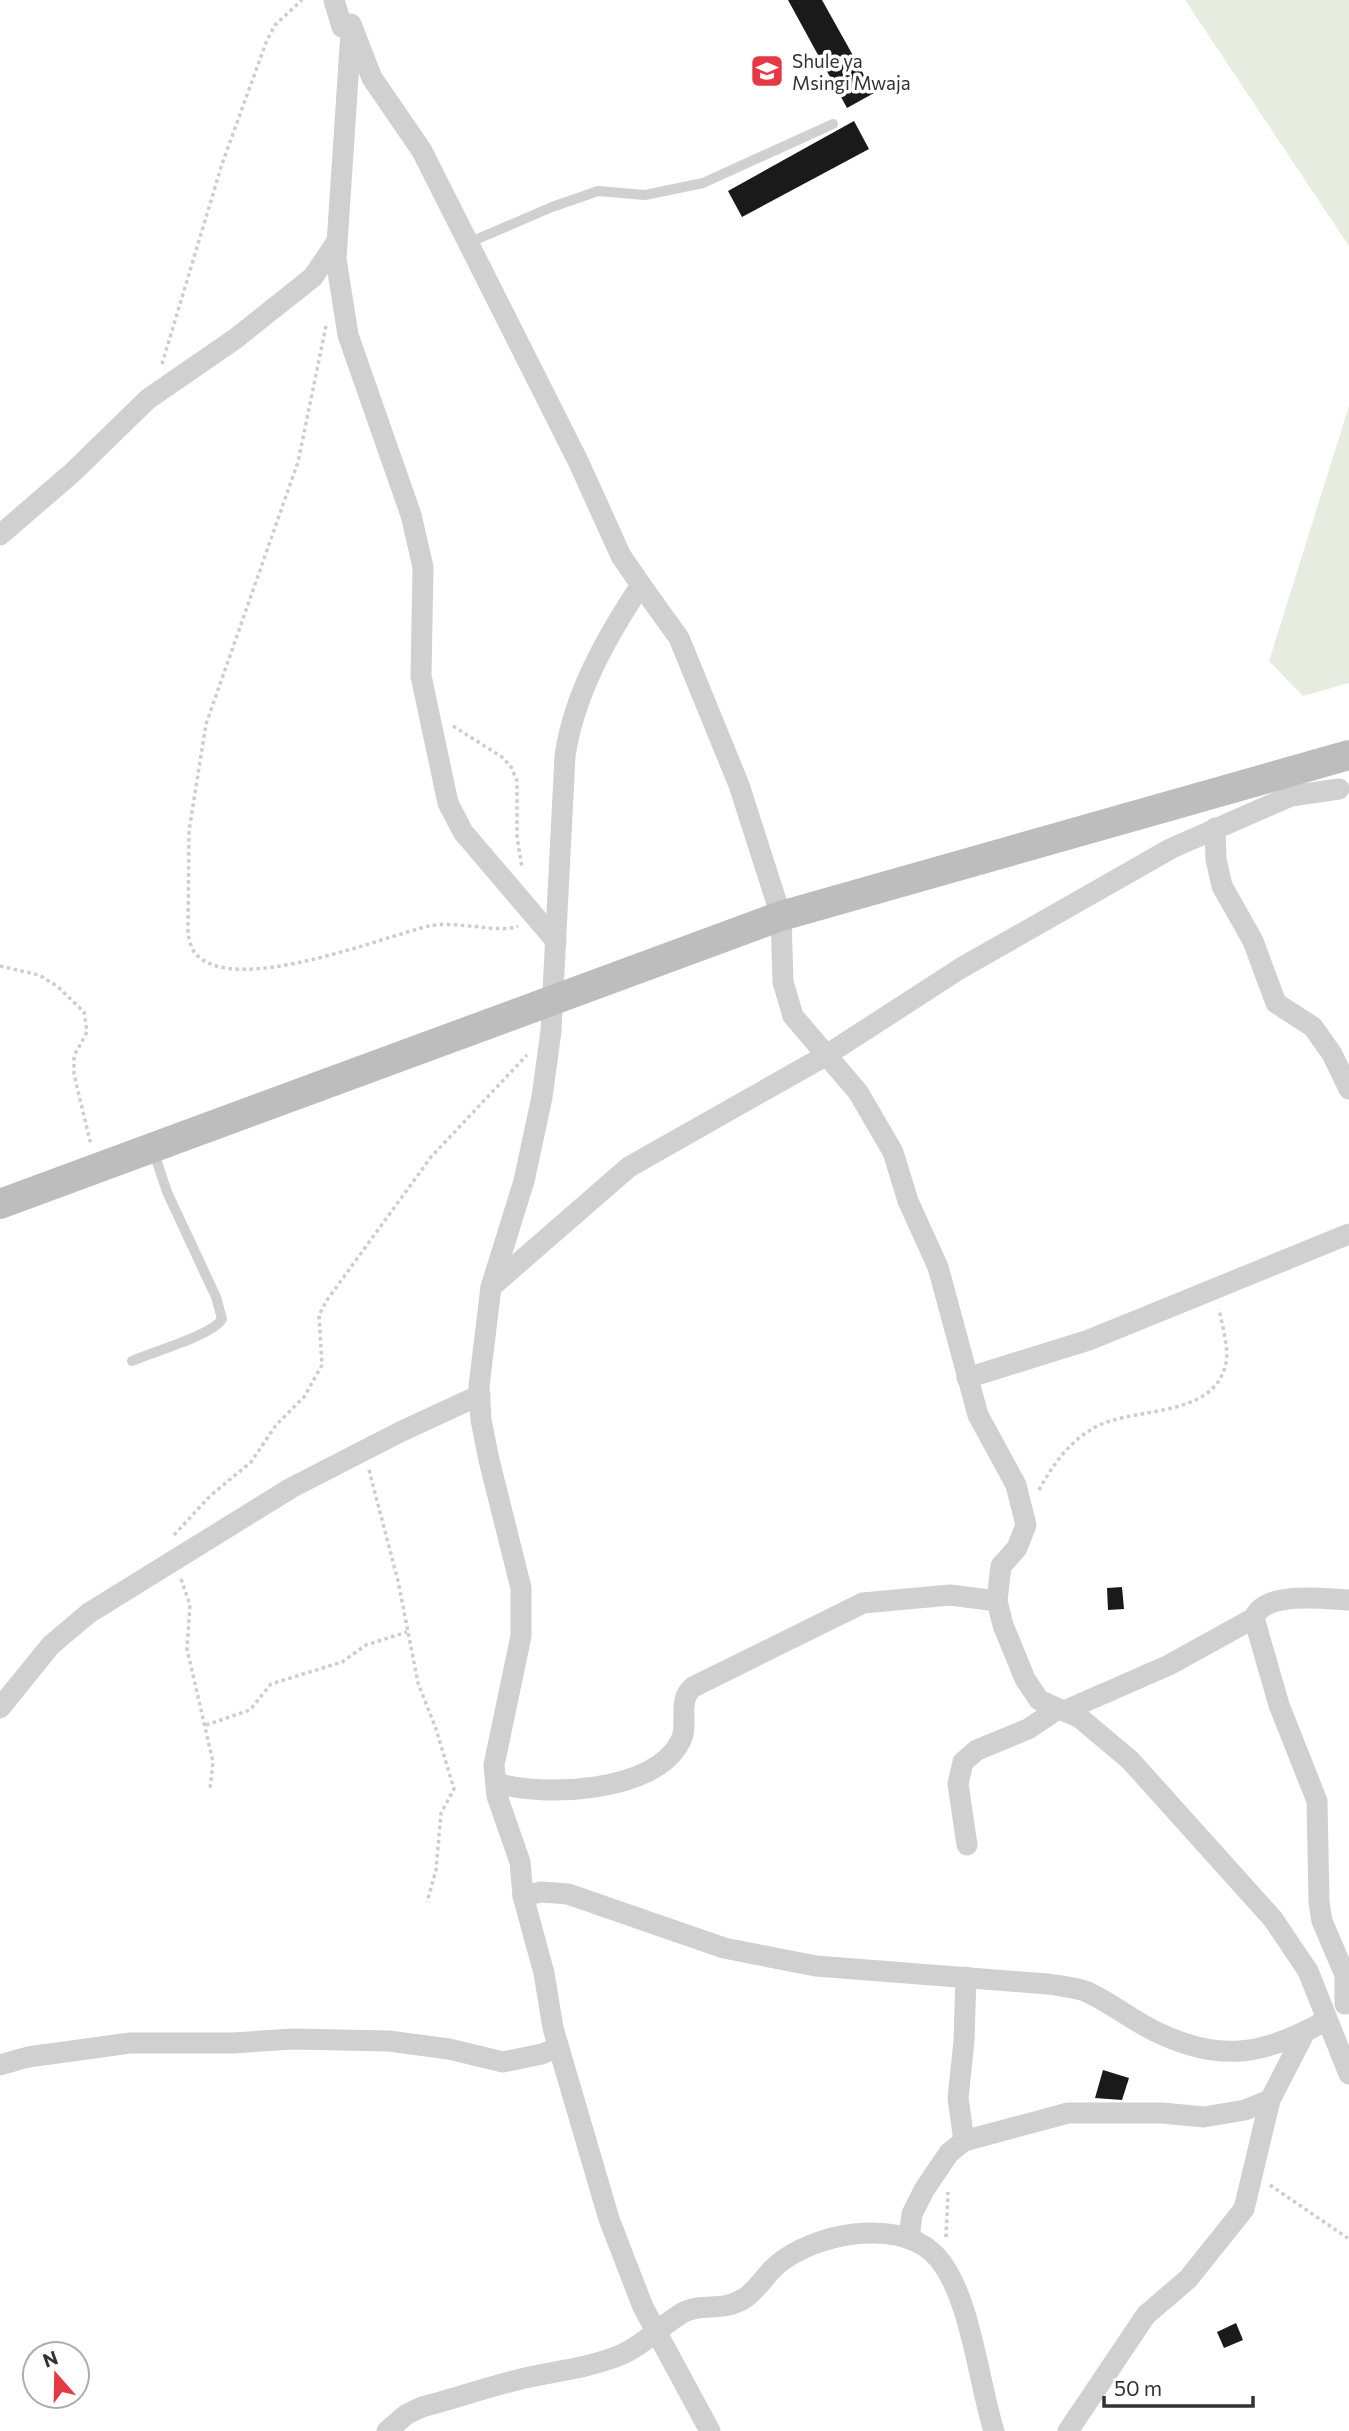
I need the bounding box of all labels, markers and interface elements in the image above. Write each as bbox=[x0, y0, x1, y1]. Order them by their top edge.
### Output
place label: Shule ya Msingi Mwaja bbox=[792, 49, 911, 94]
school or university icon: Shule ya Msingi Mwaja bbox=[748, 52, 786, 90]
north arrow bbox=[21, 2340, 91, 2410]
text: N bbox=[39, 2345, 61, 2372]
scale bar bbox=[1104, 2364, 1253, 2408]
text: 50 m bbox=[1114, 2375, 1162, 2400]

